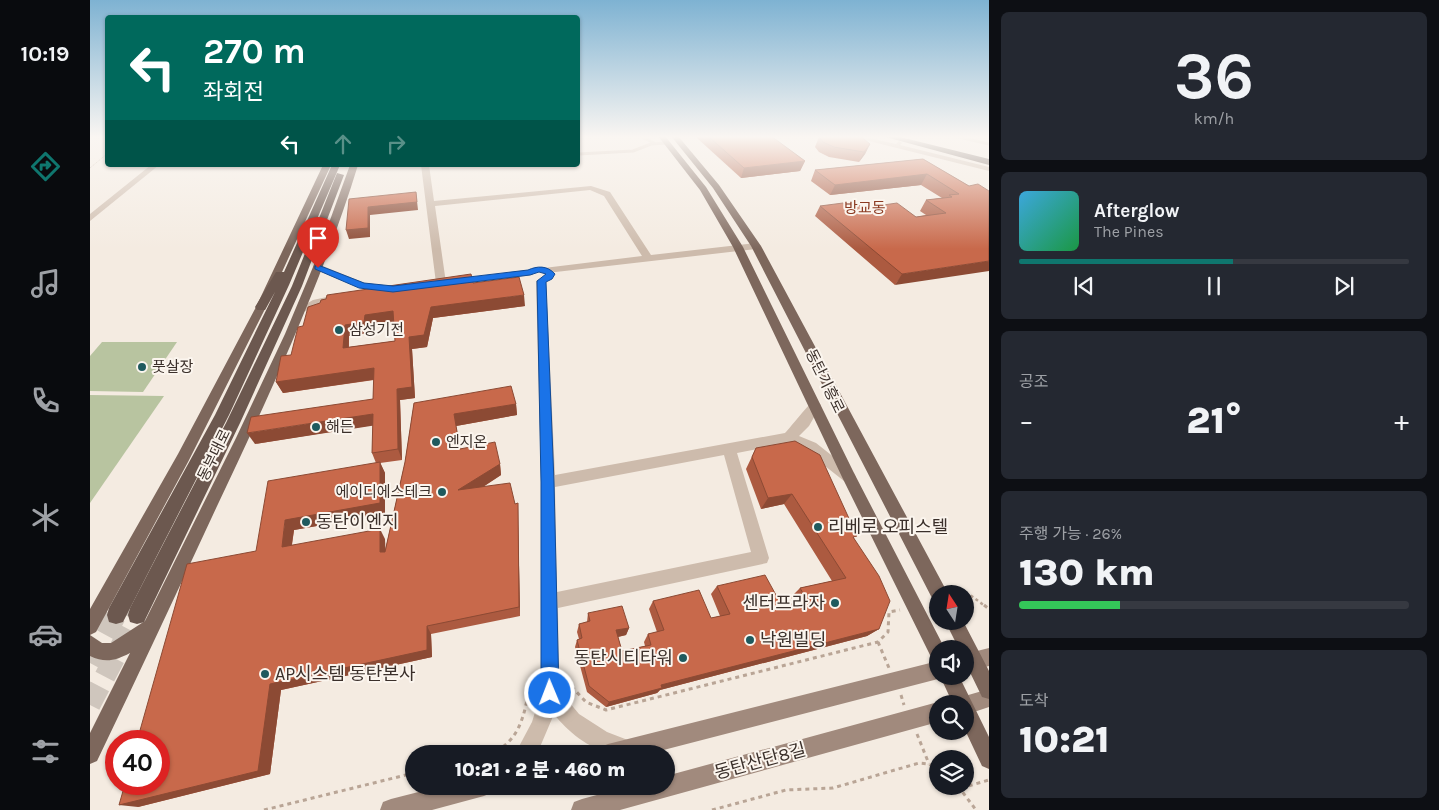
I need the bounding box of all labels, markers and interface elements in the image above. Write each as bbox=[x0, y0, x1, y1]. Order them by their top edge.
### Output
text: 270 m bbox=[203, 31, 306, 72]
icon: left bbox=[120, 35, 185, 100]
text: 36 bbox=[1174, 38, 1254, 114]
text: 10:19 bbox=[21, 41, 69, 67]
text: 좌회전 bbox=[203, 79, 264, 105]
text: km/h bbox=[1194, 109, 1234, 128]
icon: left bbox=[276, 130, 304, 158]
icon: ahead bbox=[329, 130, 357, 158]
icon: right bbox=[382, 130, 410, 158]
icon: directions bbox=[28, 149, 63, 184]
district label: 방교동 bbox=[844, 199, 886, 217]
text: Afterglow bbox=[1094, 200, 1180, 222]
pin bbox=[297, 217, 339, 268]
text: The Pines bbox=[1094, 222, 1164, 241]
icon: arrive bbox=[304, 224, 332, 252]
icon: music bbox=[28, 266, 63, 301]
icon: previous bbox=[1070, 272, 1098, 300]
icon: pause bbox=[1200, 272, 1228, 300]
icon: next bbox=[1330, 272, 1358, 300]
place label: 삼성기전 bbox=[349, 321, 404, 339]
marker: 삼성기전 bbox=[333, 324, 345, 336]
street label: 동탄기흥로 bbox=[802, 346, 848, 416]
place label: 풋살장 bbox=[152, 358, 194, 376]
marker: 풋살장 bbox=[136, 361, 148, 373]
text: 공조 bbox=[1019, 372, 1048, 391]
icon: phone bbox=[28, 383, 63, 418]
text: 21° bbox=[1186, 398, 1242, 443]
text: − bbox=[1019, 404, 1034, 437]
text: + bbox=[1394, 404, 1409, 437]
place label: 해든 bbox=[326, 418, 354, 436]
marker: 해든 bbox=[310, 421, 322, 433]
street label: 동부대로 bbox=[194, 426, 234, 484]
place label: 엔지온 bbox=[446, 433, 487, 451]
marker: 엔지온 bbox=[430, 436, 442, 448]
place label: 에이디에스테크 bbox=[335, 483, 432, 501]
marker: 에이디에스테크 bbox=[436, 486, 448, 498]
icon: climate bbox=[28, 500, 63, 535]
place label: 동탄이엔지 bbox=[316, 511, 399, 533]
marker: 동탄이엔지 bbox=[300, 516, 312, 528]
place label: 리베로 오피스텔 bbox=[828, 516, 948, 538]
marker: 리베로 오피스텔 bbox=[812, 521, 824, 533]
text: 주행 가능 · 26% bbox=[1019, 524, 1122, 543]
text: 130 km bbox=[1019, 550, 1155, 595]
north arrow bbox=[929, 585, 974, 630]
map controls bbox=[929, 585, 974, 795]
place label: 센터프라자 bbox=[742, 592, 825, 614]
marker: 센터프라자 bbox=[829, 597, 841, 609]
icon: car bbox=[28, 617, 63, 652]
place label: 낙원빌딩 bbox=[760, 629, 826, 651]
marker: 낙원빌딩 bbox=[744, 634, 756, 646]
button: sound bbox=[929, 640, 974, 685]
place label: 동탄시티타워 bbox=[574, 647, 673, 669]
marker: 동탄시티타워 bbox=[677, 652, 689, 664]
place label: AP시스템 동탄본사 bbox=[275, 663, 416, 685]
position arrow bbox=[523, 666, 575, 718]
marker: AP시스템 동탄본사 bbox=[259, 668, 271, 680]
text: 도착 bbox=[1019, 691, 1048, 710]
button: search bbox=[929, 695, 974, 740]
text: 10:21 bbox=[1019, 717, 1110, 762]
speed limit sign: 40 bbox=[105, 730, 170, 795]
icon: filters bbox=[28, 734, 63, 769]
street label: 동탄산단8길 bbox=[712, 738, 808, 784]
button: layers bbox=[929, 750, 974, 795]
text: 10:21 · 2 분 · 460 m bbox=[455, 759, 625, 781]

